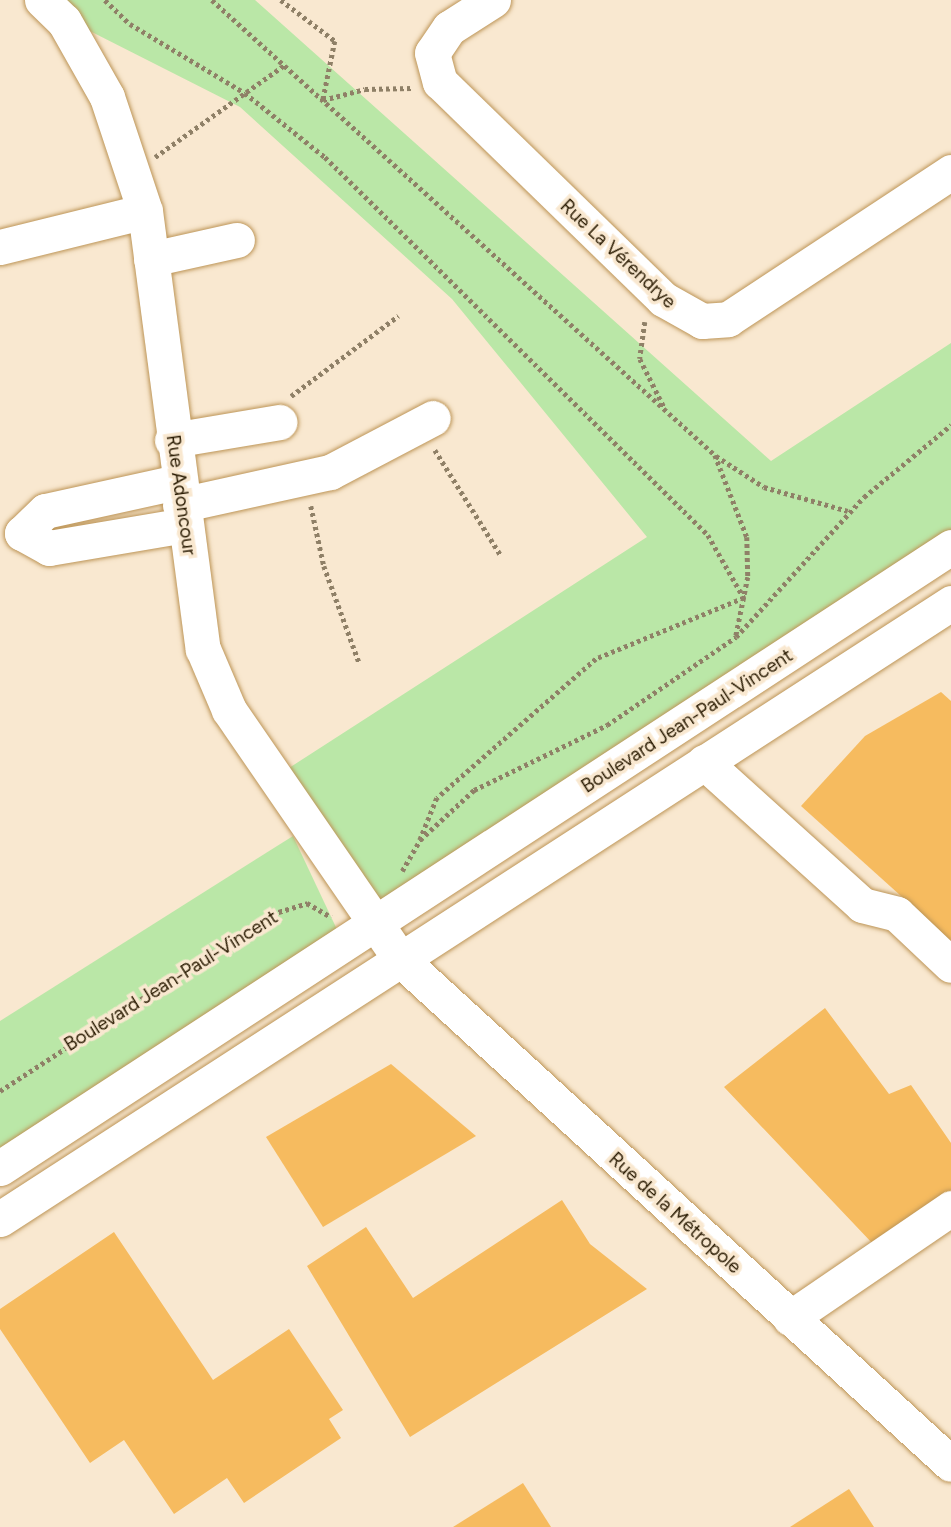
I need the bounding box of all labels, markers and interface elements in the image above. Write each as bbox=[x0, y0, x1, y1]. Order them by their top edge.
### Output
street label: Rue La Vérendrye bbox=[555, 195, 681, 313]
street label: Rue Adoncour bbox=[161, 433, 201, 557]
street label: Boulevard Jean-Paul-Vincent bbox=[577, 644, 797, 798]
street label: Boulevard Jean-Paul-Vincent bbox=[60, 906, 282, 1056]
street label: Rue de la Métropole bbox=[604, 1148, 746, 1278]

